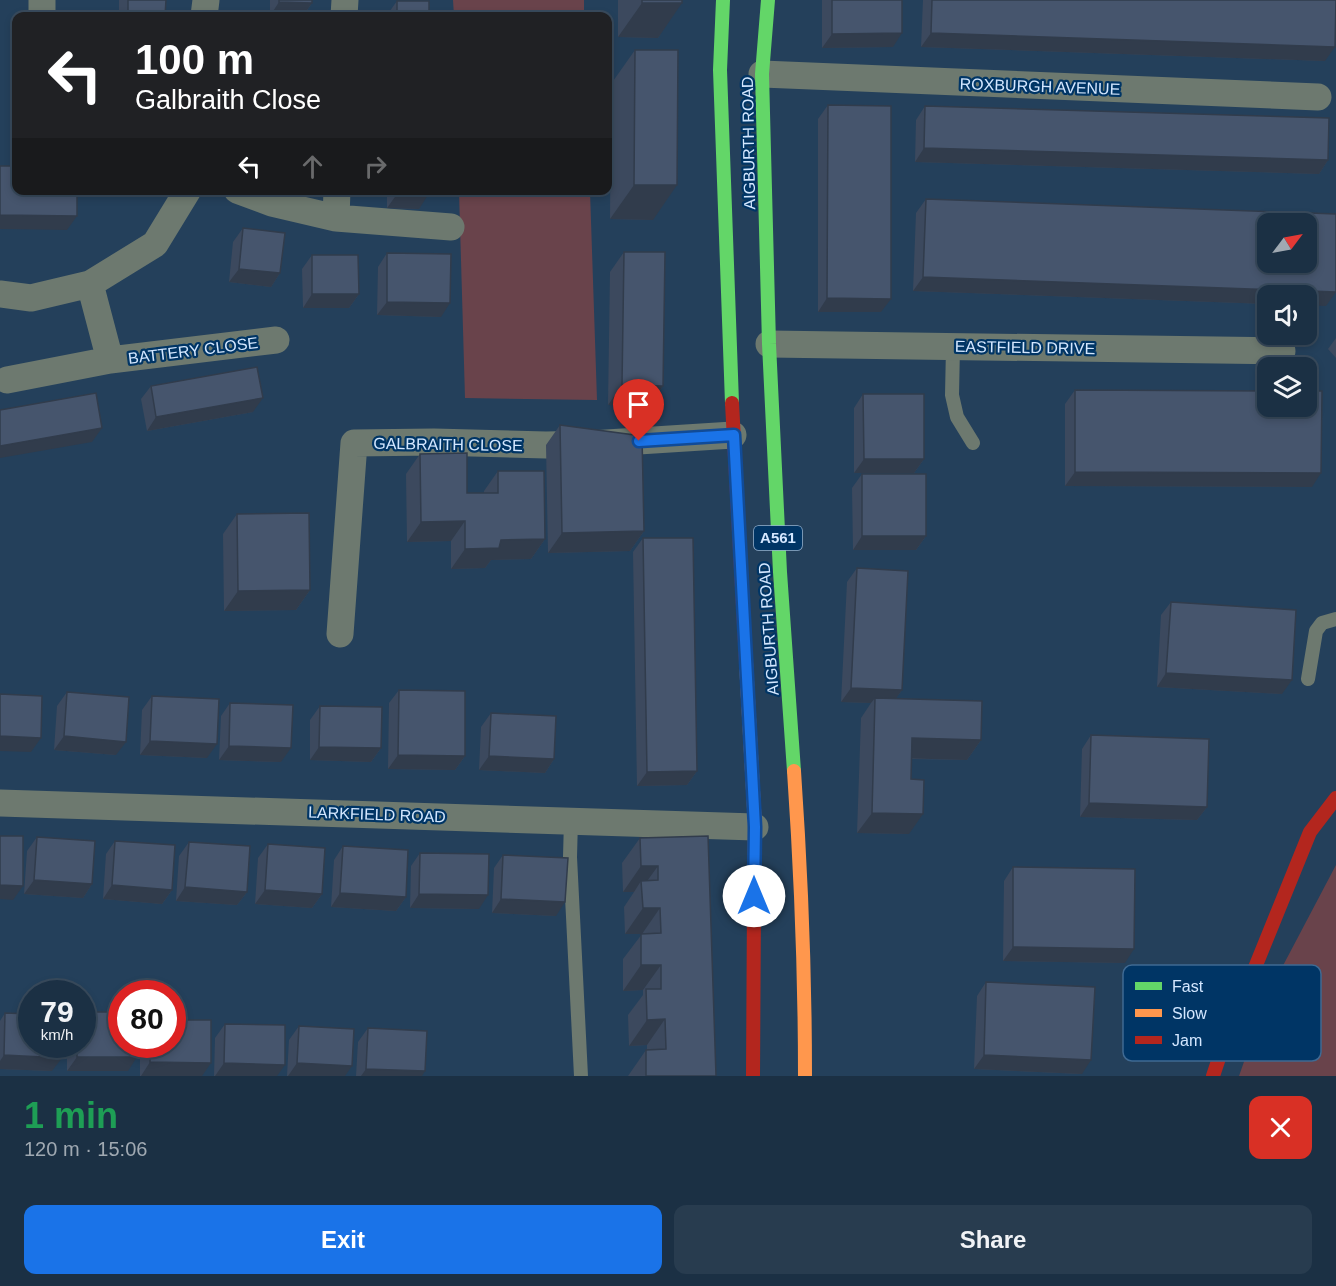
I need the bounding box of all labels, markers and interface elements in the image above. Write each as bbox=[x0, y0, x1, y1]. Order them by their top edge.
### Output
icon: left bbox=[36, 36, 114, 114]
text: 100 m bbox=[135, 36, 254, 83]
street label: ROXBURGH AVENUE bbox=[959, 75, 1121, 98]
street label: AIGBURTH ROAD bbox=[739, 76, 758, 210]
text: Galbraith Close bbox=[135, 85, 321, 115]
icon: left bbox=[233, 150, 266, 183]
icon: ahead bbox=[296, 150, 329, 183]
icon: right bbox=[359, 150, 392, 183]
north arrow bbox=[1257, 213, 1317, 273]
map controls bbox=[1257, 213, 1317, 417]
button: sound bbox=[1257, 285, 1317, 345]
street label: BATTERY CLOSE bbox=[127, 334, 259, 367]
street label: EASTFIELD DRIVE bbox=[955, 338, 1095, 357]
button: layers bbox=[1257, 357, 1317, 417]
pin bbox=[613, 379, 664, 441]
icon: arrive bbox=[622, 388, 655, 421]
street label: GALBRAITH CLOSE bbox=[373, 435, 523, 454]
road number: A561 bbox=[754, 526, 802, 550]
street label: AIGBURTH ROAD bbox=[755, 562, 782, 696]
street label: LARKFIELD ROAD bbox=[308, 804, 446, 825]
position arrow bbox=[722, 864, 786, 928]
legend bbox=[1123, 965, 1321, 1061]
text: Fast bbox=[1172, 978, 1204, 995]
speed limit sign: 80 bbox=[108, 980, 186, 1058]
text: 79 bbox=[40, 995, 74, 1028]
text: Slow bbox=[1172, 1005, 1207, 1022]
text: km/h bbox=[41, 1026, 73, 1043]
text: Jam bbox=[1172, 1032, 1202, 1049]
text: 1 min bbox=[24, 1095, 118, 1136]
button: close bbox=[1249, 1096, 1312, 1159]
text: 120 m · 15:06 bbox=[24, 1138, 147, 1160]
button: Exit bbox=[24, 1205, 662, 1274]
button: Share bbox=[674, 1205, 1312, 1274]

